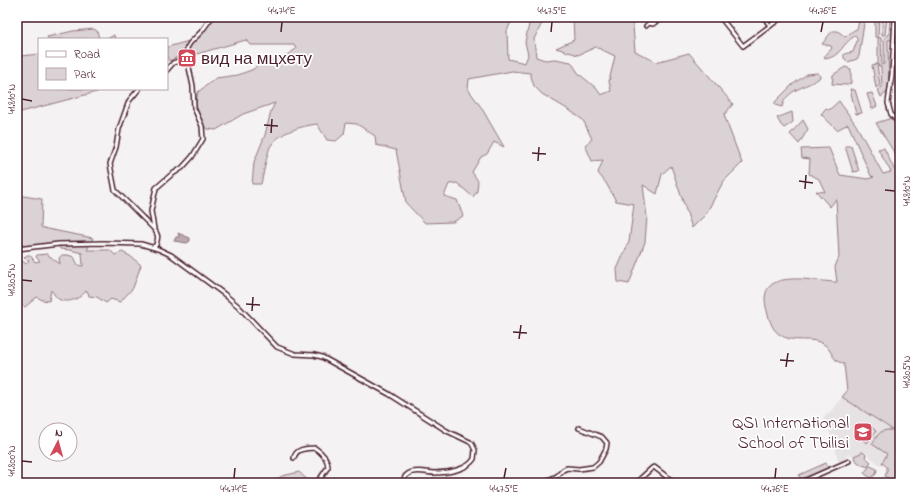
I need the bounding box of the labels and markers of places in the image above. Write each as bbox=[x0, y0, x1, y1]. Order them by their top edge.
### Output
museum icon: вид на мцхету bbox=[176, 47, 198, 69]
place label: вид на мцхету bbox=[201, 47, 312, 72]
place label: QSI International School of Tbilisi bbox=[732, 411, 849, 456]
school or university icon: QSI International School of Tbilisi bbox=[852, 421, 874, 443]

